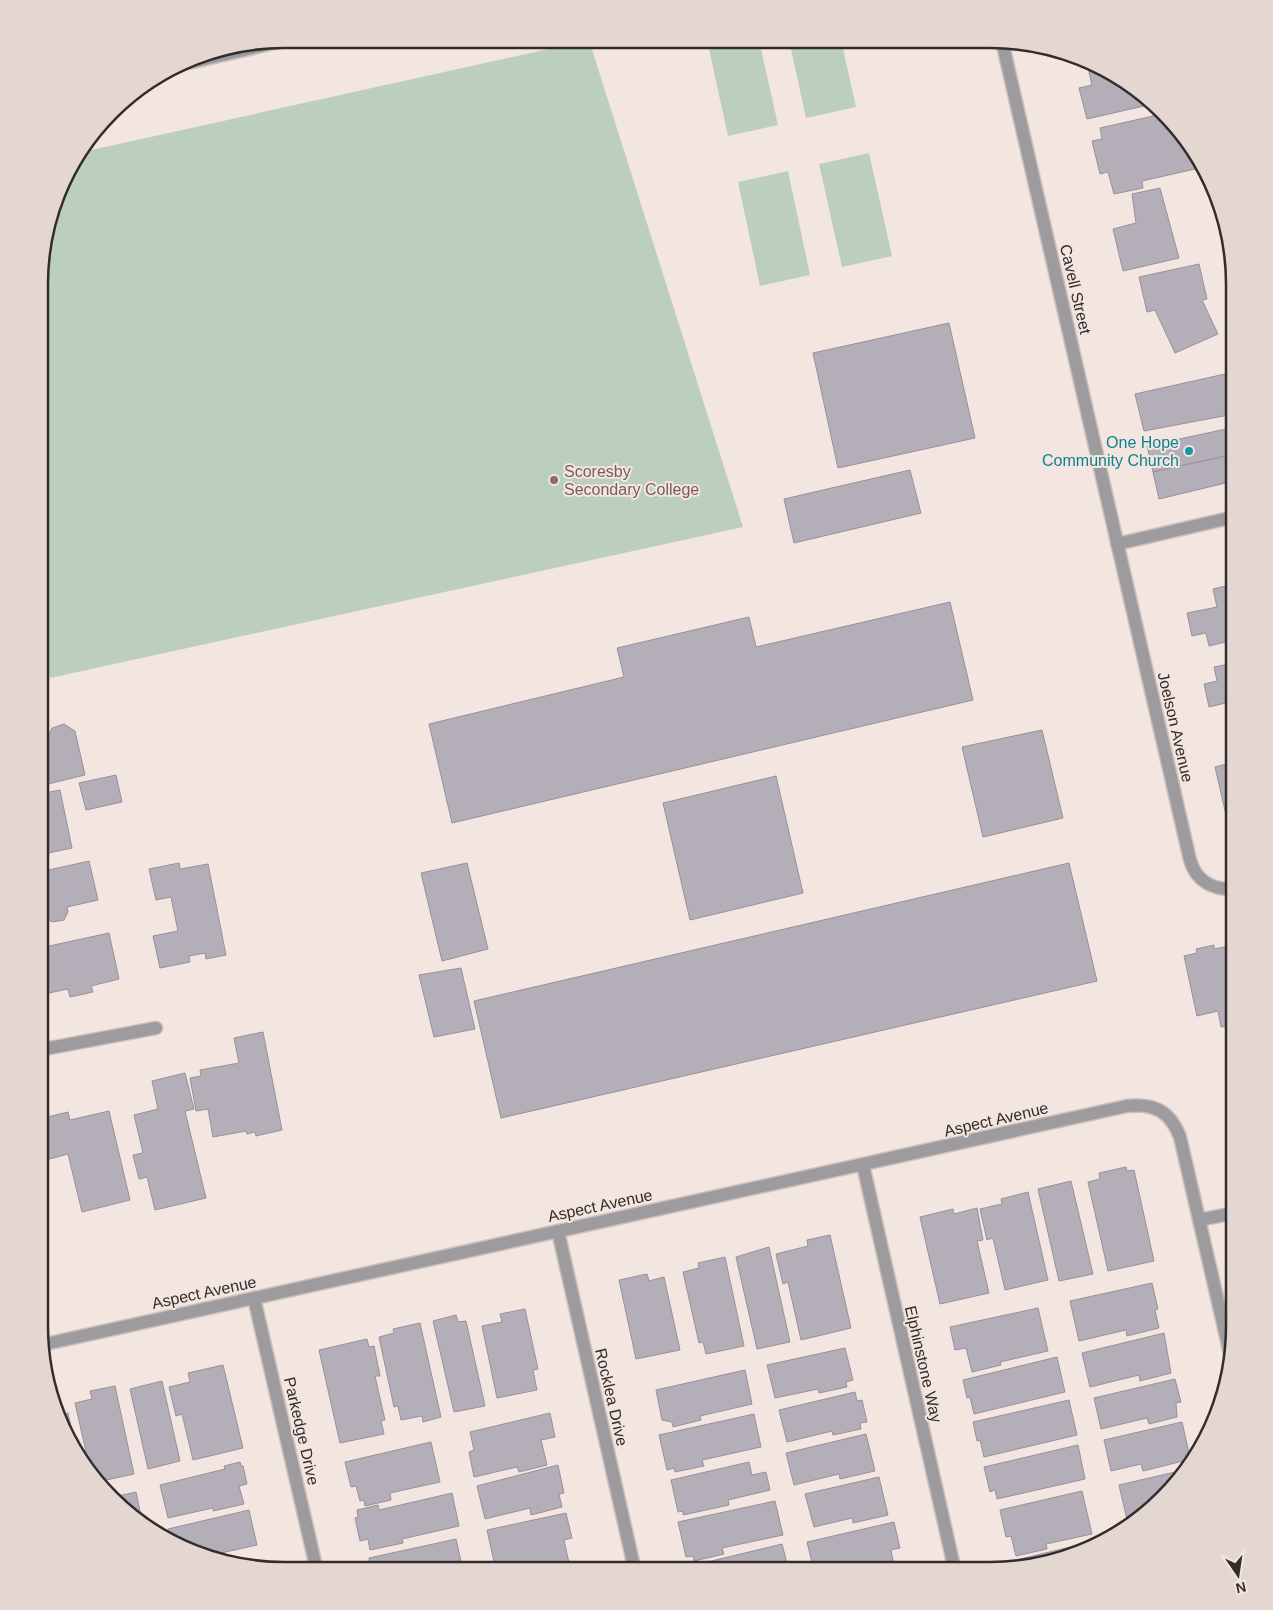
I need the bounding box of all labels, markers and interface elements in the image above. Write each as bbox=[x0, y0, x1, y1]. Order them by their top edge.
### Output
street label: Cavell Street bbox=[1057, 243, 1094, 336]
place label: One Hope Community Church bbox=[1042, 434, 1179, 469]
marker: One Hope Community Church bbox=[1183, 445, 1195, 457]
place label: Scoresby Secondary College bbox=[564, 463, 699, 498]
marker: Scoresby Secondary College bbox=[548, 474, 560, 486]
street label: Joelson Avenue bbox=[1155, 670, 1196, 784]
street label: Aspect Avenue bbox=[942, 1099, 1050, 1140]
street label: Aspect Avenue bbox=[546, 1186, 654, 1225]
street label: Aspect Avenue bbox=[150, 1273, 258, 1312]
street label: Elphinstone Way bbox=[902, 1304, 945, 1424]
street label: Rocklea Drive bbox=[592, 1347, 631, 1448]
street label: Parkedge Drive bbox=[281, 1375, 322, 1487]
north arrow bbox=[1213, 1550, 1263, 1600]
text: N bbox=[1234, 1579, 1248, 1597]

